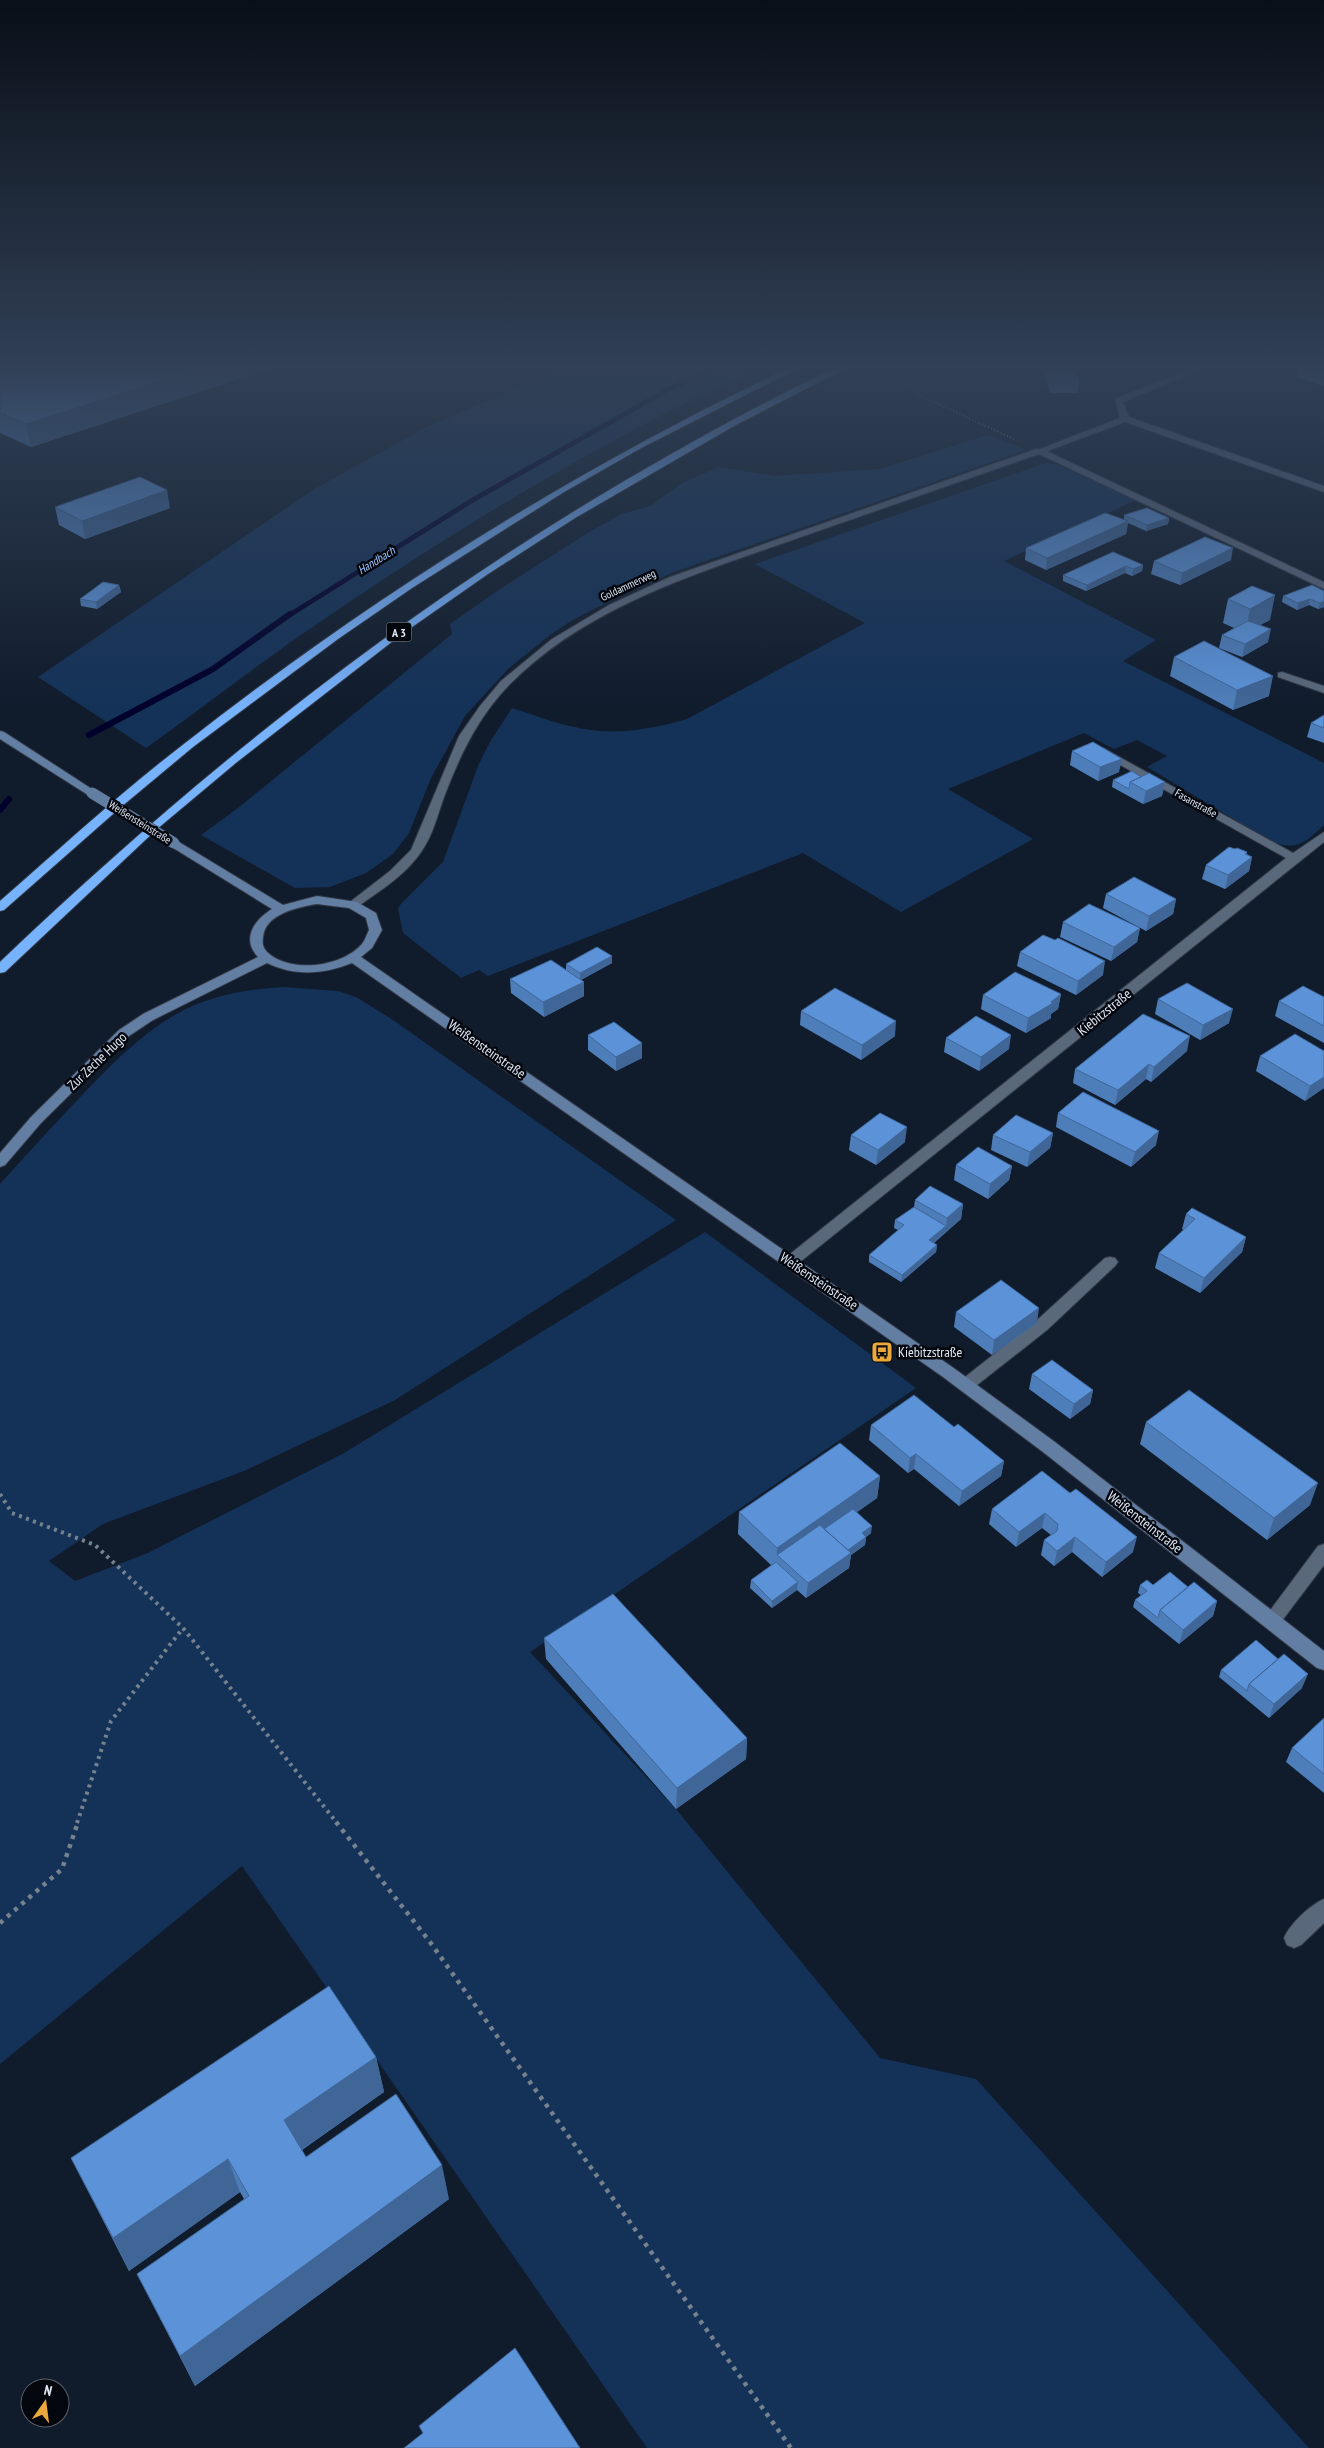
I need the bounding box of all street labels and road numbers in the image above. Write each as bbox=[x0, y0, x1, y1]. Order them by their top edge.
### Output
street label: Goldammerweg bbox=[598, 566, 658, 604]
road number: A 3 bbox=[386, 622, 412, 642]
street label: Fasanstraße bbox=[1173, 786, 1220, 820]
street label: Weißensteinstraße bbox=[106, 797, 174, 847]
street label: Kiebitzstraße bbox=[1073, 985, 1135, 1039]
street label: Weißensteinstraße bbox=[445, 1016, 529, 1082]
street label: Zur Zeche Hugo bbox=[64, 1028, 130, 1094]
street label: Weißensteinstraße bbox=[776, 1248, 862, 1314]
street label: Weißensteinstraße bbox=[1104, 1487, 1186, 1557]

